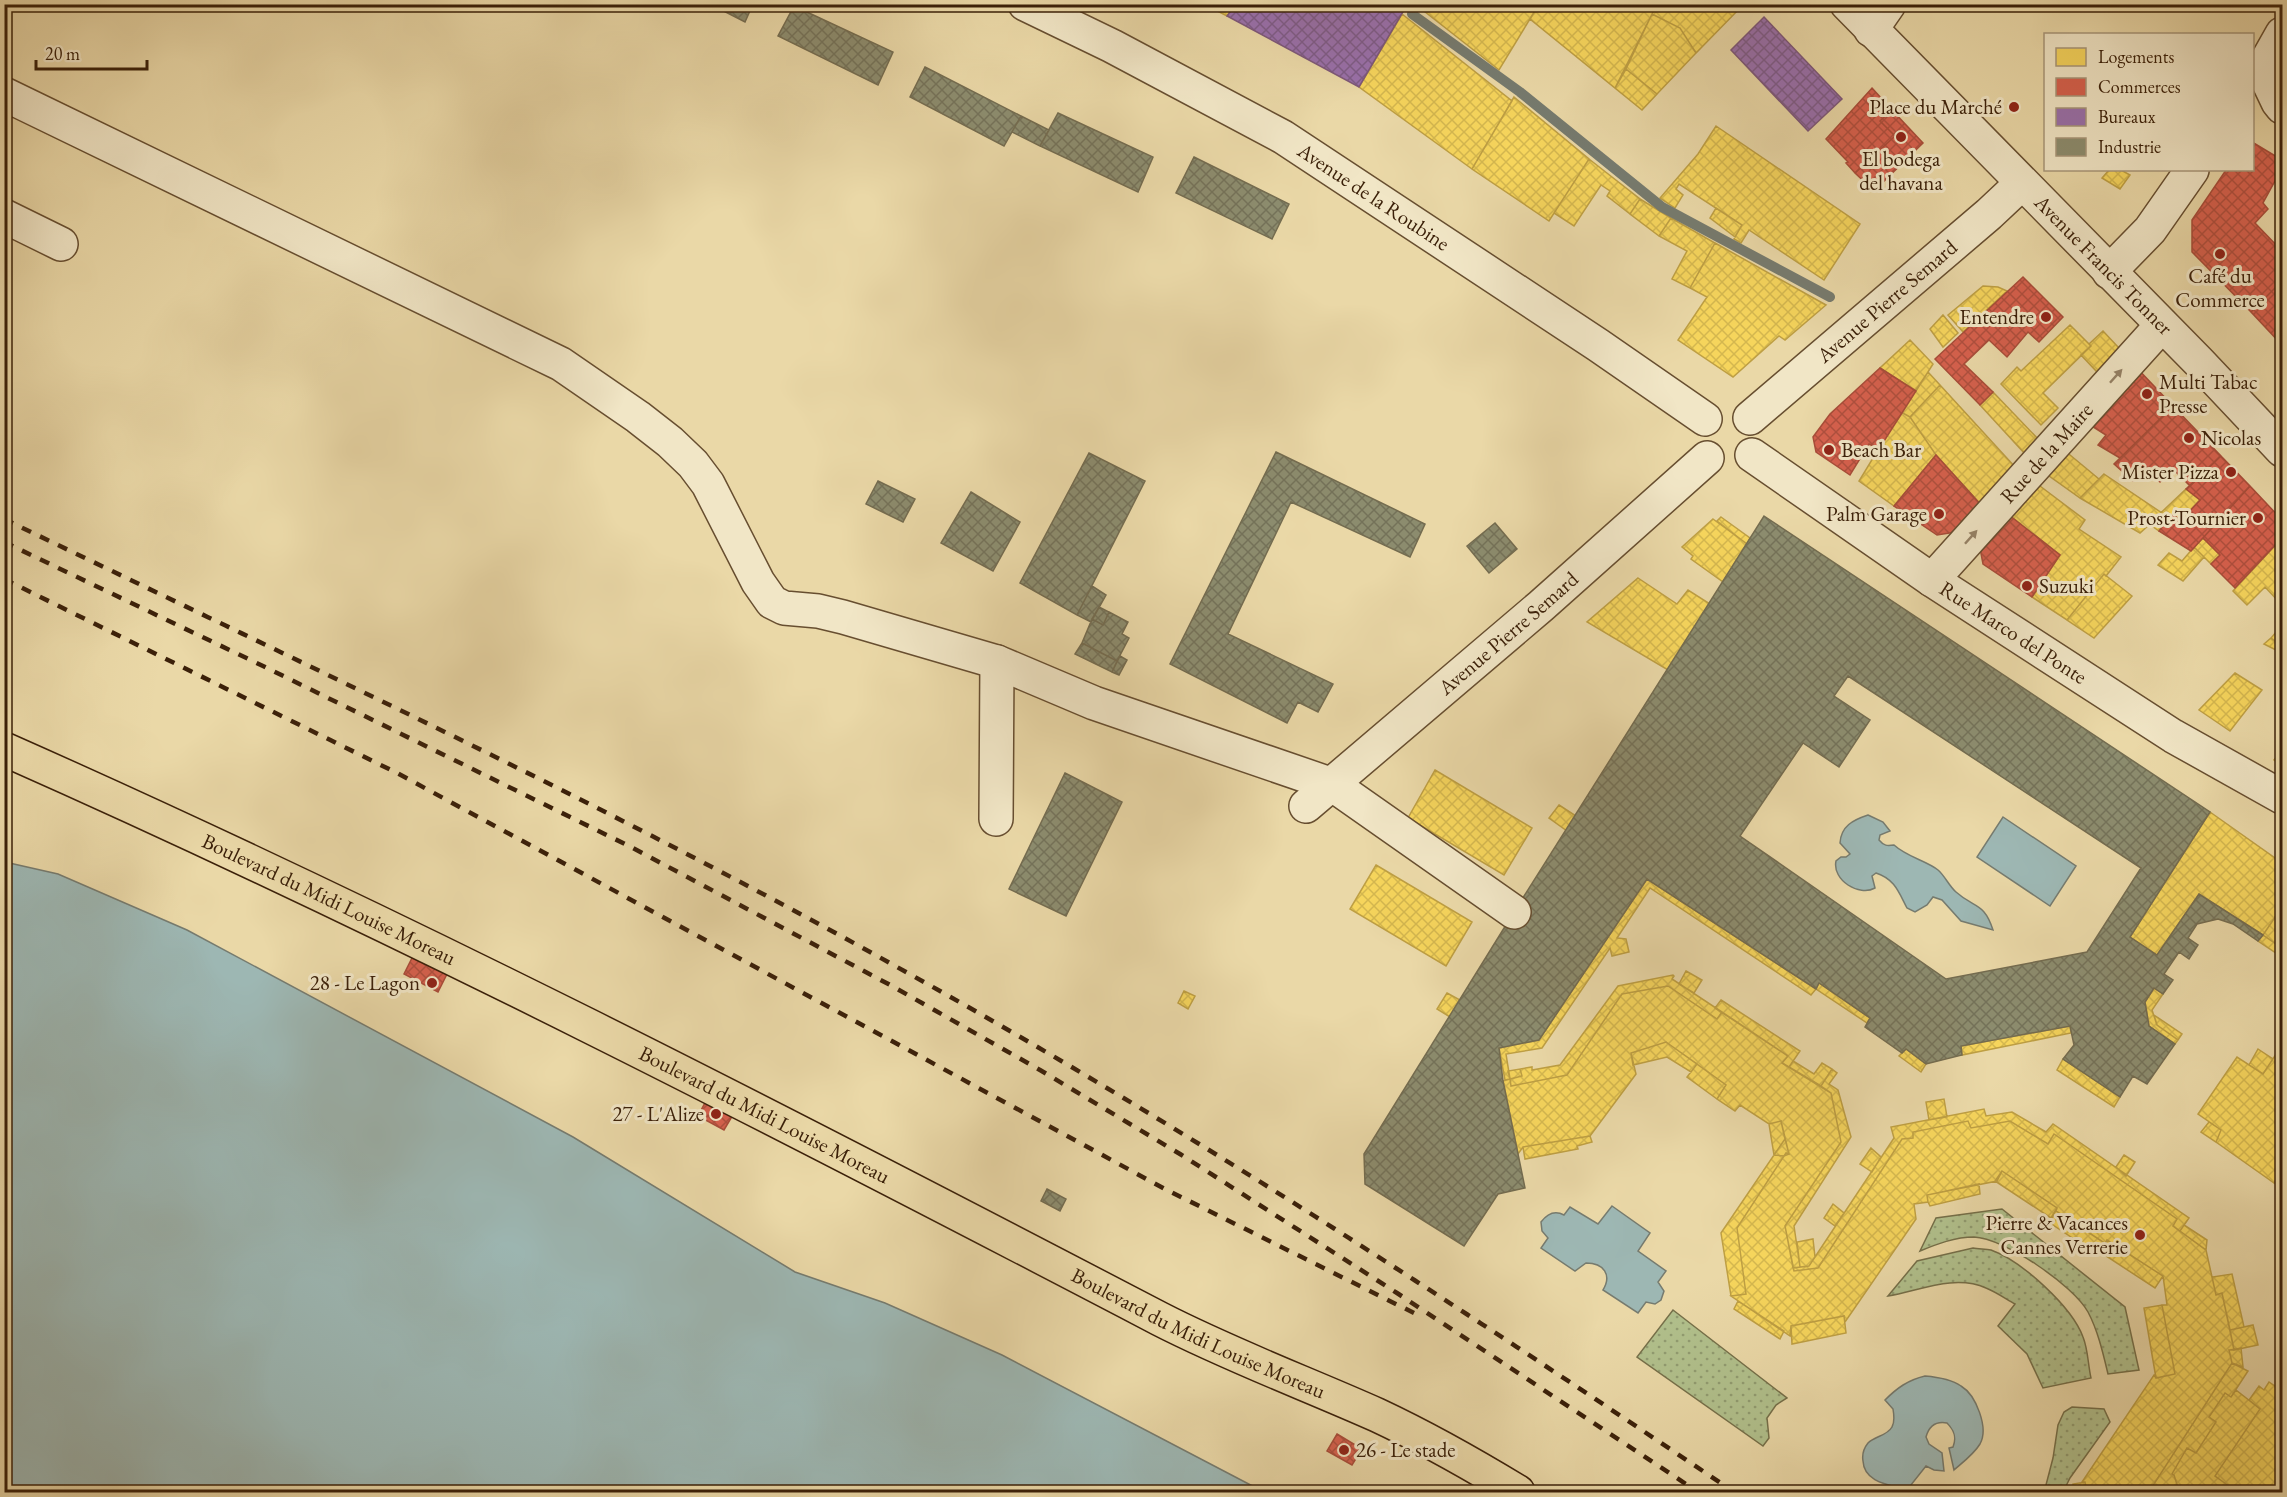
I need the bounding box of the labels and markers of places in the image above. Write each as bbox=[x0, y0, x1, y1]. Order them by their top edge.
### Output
place label: Place du Marché bbox=[1869, 93, 2002, 120]
marker: Place du Marché bbox=[2007, 100, 2021, 114]
marker: El bodega del havana bbox=[1894, 130, 1908, 144]
place label: El bodega del havana bbox=[1859, 145, 1943, 196]
marker: Café du Commerce bbox=[2213, 247, 2227, 261]
place label: Café du Commerce bbox=[2175, 262, 2265, 313]
place label: Entendre bbox=[1959, 303, 2034, 330]
marker: Entendre bbox=[2039, 310, 2053, 324]
place label: Multi Tabac Presse bbox=[2159, 368, 2258, 419]
marker: Multi Tabac Presse bbox=[2140, 387, 2154, 401]
place label: Nicolas bbox=[2201, 424, 2261, 451]
marker: Nicolas bbox=[2182, 431, 2196, 445]
place label: Beach Bar bbox=[1841, 436, 1921, 463]
marker: Beach Bar bbox=[1822, 443, 1836, 457]
place label: Mister Pizza bbox=[2121, 458, 2220, 485]
marker: Mister Pizza bbox=[2224, 465, 2238, 479]
place label: Palm Garage bbox=[1826, 500, 1927, 527]
place label: Prost-Tournier bbox=[2127, 504, 2246, 531]
marker: Palm Garage bbox=[1932, 507, 1946, 521]
marker: Prost-Tournier bbox=[2251, 511, 2265, 525]
place label: Suzuki bbox=[2039, 572, 2094, 599]
marker: Suzuki bbox=[2020, 579, 2034, 593]
place label: 28 - Le Lagon bbox=[310, 969, 420, 996]
marker: 28 - Le Lagon bbox=[425, 976, 439, 990]
place label: 27 - L'Alize bbox=[612, 1100, 704, 1127]
marker: 27 - L'Alize bbox=[709, 1107, 723, 1121]
place label: Pierre & Vacances Cannes Verrerie bbox=[1985, 1209, 2128, 1260]
marker: Pierre & Vacances Cannes Verrerie bbox=[2133, 1228, 2147, 1242]
place label: 26 - Le stade bbox=[1356, 1436, 1456, 1463]
marker: 26 - Le stade bbox=[1337, 1443, 1351, 1457]

